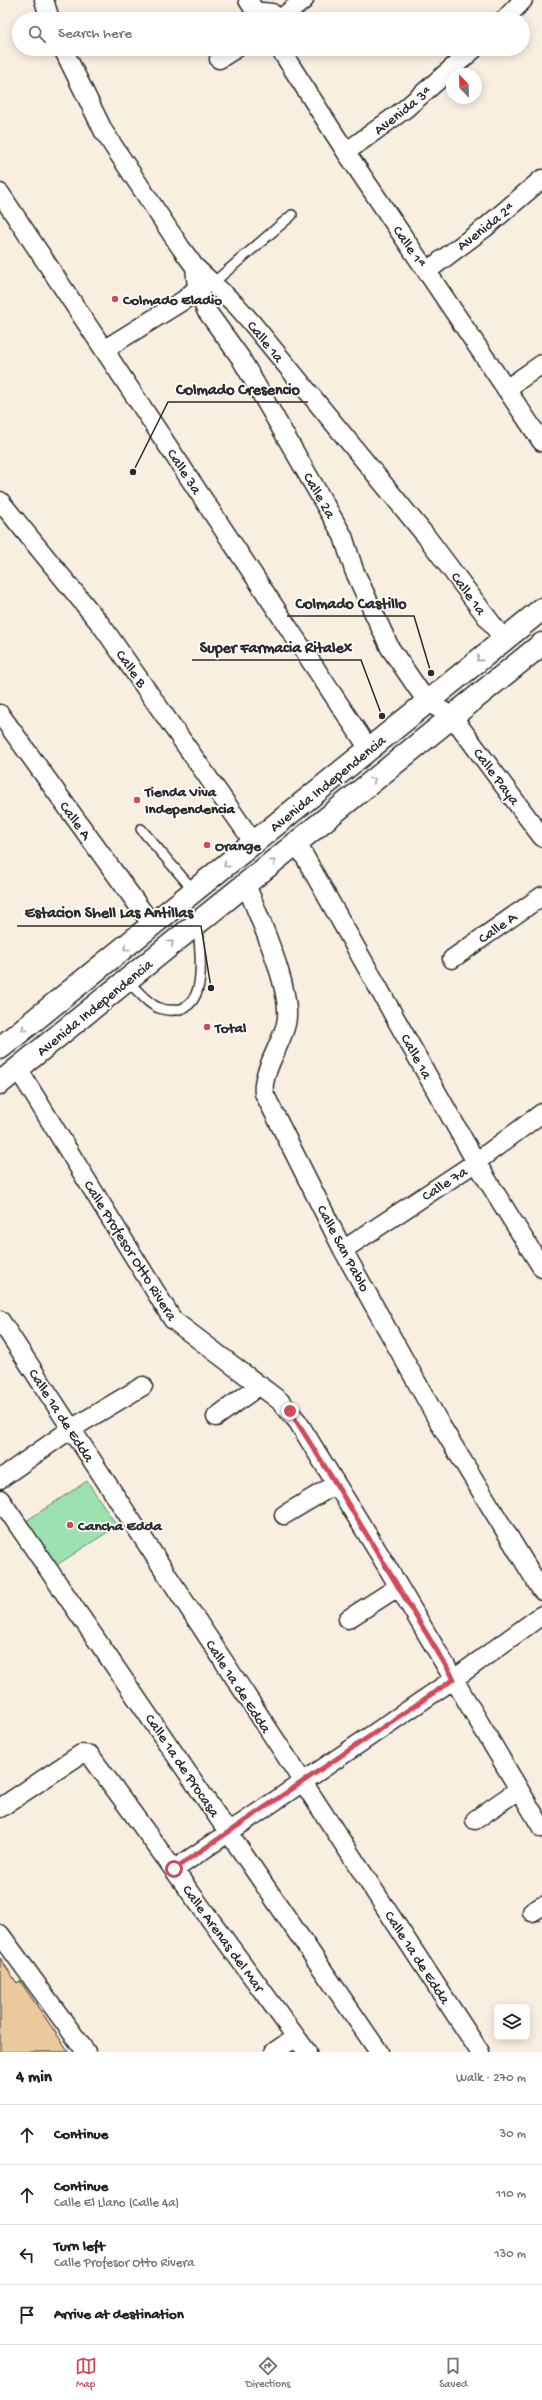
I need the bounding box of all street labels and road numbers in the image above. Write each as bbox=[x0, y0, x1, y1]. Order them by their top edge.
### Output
street label: Avenida 3ª bbox=[371, 83, 436, 140]
street label: Avenida 2ª bbox=[454, 199, 519, 256]
street label: Calle 1ª bbox=[388, 223, 429, 272]
street label: Calle 1a bbox=[242, 318, 287, 367]
street label: Calle 3a bbox=[162, 446, 205, 499]
street label: Calle 2a bbox=[298, 470, 339, 523]
street label: Calle 1a bbox=[446, 569, 489, 620]
street label: Calle B bbox=[111, 647, 150, 692]
street label: Avenida Independencia bbox=[267, 732, 390, 837]
street label: Calle Paya bbox=[468, 745, 523, 810]
street label: Calle A bbox=[54, 798, 95, 845]
street label: Calle A bbox=[475, 908, 522, 948]
street label: Avenida Independencia bbox=[34, 956, 157, 1061]
street label: Calle 1a bbox=[396, 1031, 435, 1083]
street label: Calle 7a bbox=[419, 1163, 472, 1206]
street label: Calle Profesor Otto Rivera bbox=[79, 1178, 180, 1325]
street label: Calle San Pablo bbox=[312, 1202, 373, 1296]
street label: Calle 1a de Edda bbox=[23, 1366, 98, 1467]
street label: Calle 1a de Edda bbox=[200, 1637, 275, 1738]
street label: Calle 1a de Procasa bbox=[140, 1711, 223, 1822]
street label: Calle Arenas del Mar bbox=[177, 1882, 268, 1998]
street label: Calle 1a de Edda bbox=[379, 1908, 454, 2009]

